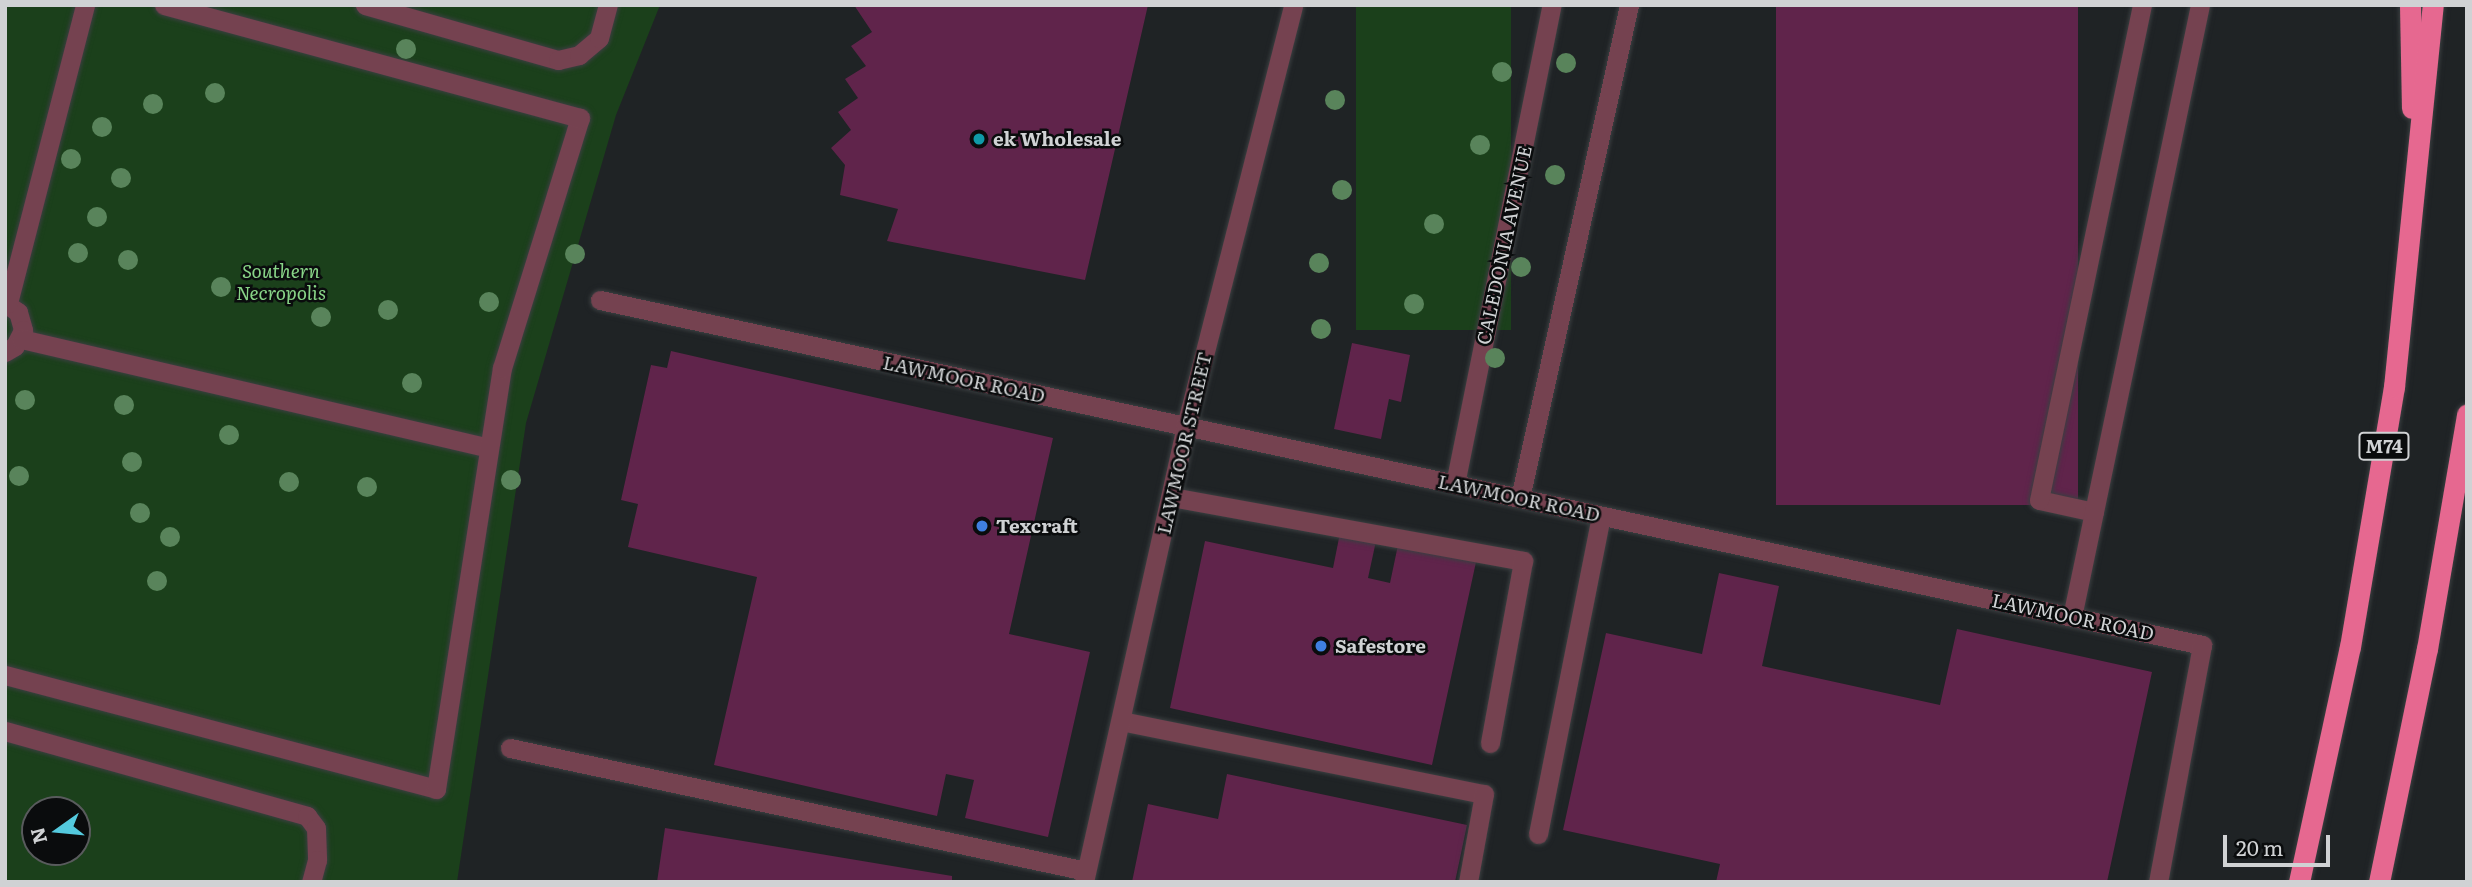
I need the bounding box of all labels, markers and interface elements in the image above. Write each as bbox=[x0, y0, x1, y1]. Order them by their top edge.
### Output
place label: ek Wholesale bbox=[993, 128, 1121, 150]
marker: ek Wholesale bbox=[971, 131, 987, 147]
street label: CALEDONIA AVENUE bbox=[1472, 143, 1536, 347]
park label: Southern Necropolis bbox=[236, 260, 326, 304]
street label: LAWMOOR STREET bbox=[1152, 350, 1216, 536]
street label: LAWMOOR ROAD bbox=[881, 351, 1047, 407]
road number: M74 bbox=[2358, 432, 2410, 461]
street label: LAWMOOR ROAD bbox=[1436, 470, 1602, 526]
place label: Texcraft bbox=[996, 515, 1078, 537]
marker: Texcraft bbox=[974, 518, 990, 534]
street label: LAWMOOR ROAD bbox=[1990, 589, 2156, 645]
place label: Safestore bbox=[1335, 635, 1426, 657]
marker: Safestore bbox=[1313, 638, 1329, 654]
north arrow bbox=[21, 796, 91, 866]
scale bar bbox=[2227, 820, 2334, 864]
text: N bbox=[22, 825, 53, 847]
text: 20 m bbox=[2236, 831, 2283, 862]

